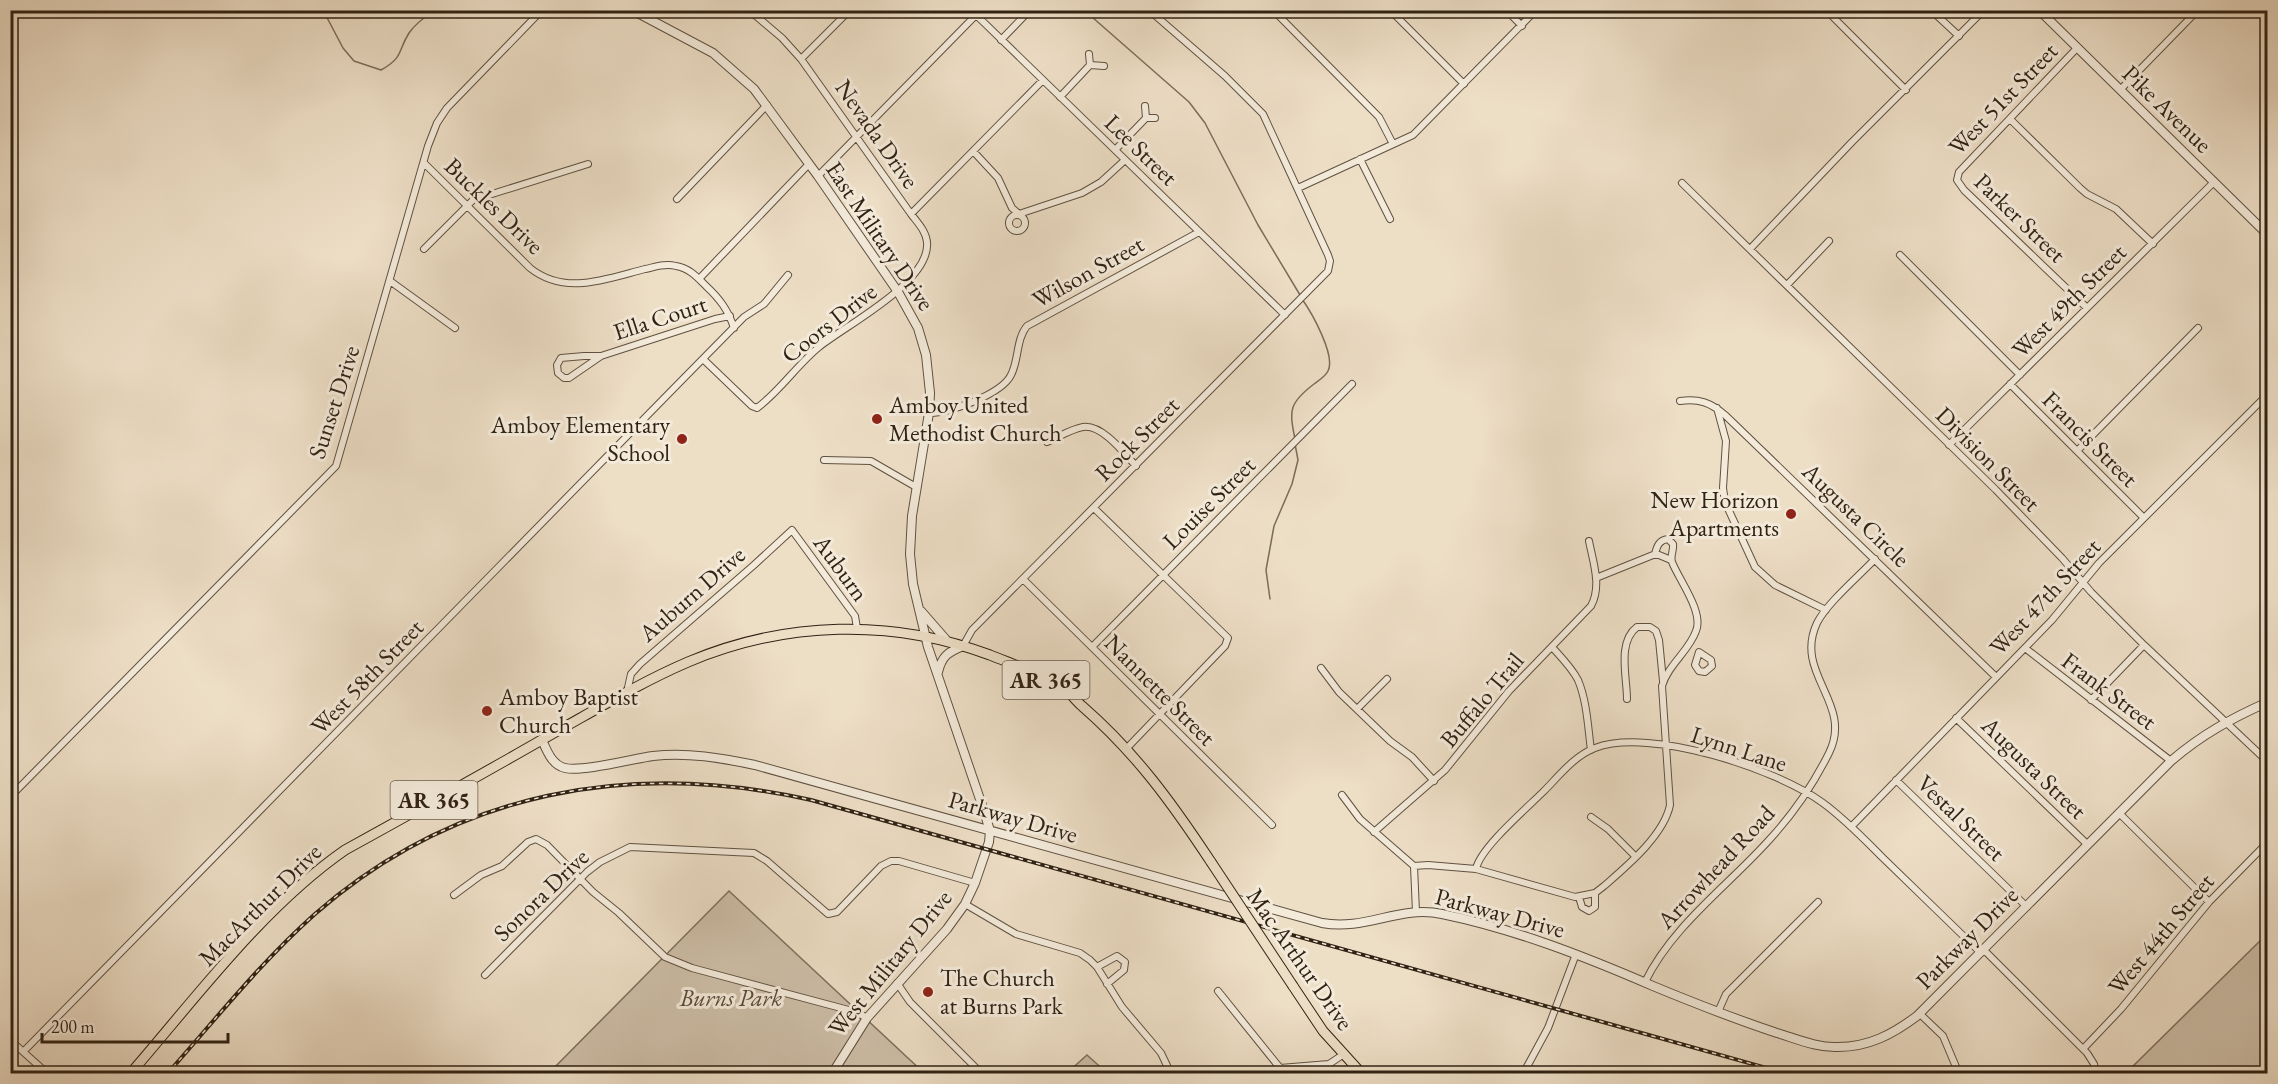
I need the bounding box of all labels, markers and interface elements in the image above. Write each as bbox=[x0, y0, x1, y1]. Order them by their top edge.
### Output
street label: West 51st Street bbox=[1941, 35, 2064, 162]
street label: Pike Avenue bbox=[2116, 58, 2219, 159]
street label: Nevada Drive bbox=[829, 73, 926, 194]
street label: Lee Street bbox=[1098, 107, 1185, 192]
street label: Buckles Drive bbox=[438, 150, 551, 261]
street label: East Military Drive bbox=[819, 155, 942, 316]
street label: Parker Street bbox=[1968, 166, 2073, 269]
street label: Wilson Street bbox=[1026, 228, 1149, 315]
street label: West 49th Street bbox=[2005, 237, 2133, 364]
street label: Coors Drive bbox=[775, 276, 883, 369]
street label: Ella Court bbox=[609, 288, 711, 347]
street label: Sunset Drive bbox=[301, 341, 366, 462]
street label: Francis Street bbox=[2036, 384, 2145, 494]
place label: Amboy United Methodist Church bbox=[888, 389, 1062, 448]
street label: Rock Street bbox=[1088, 389, 1186, 488]
street label: Division Street bbox=[1929, 400, 2048, 518]
place label: Amboy Elementary School bbox=[490, 409, 670, 468]
marker: Amboy United Methodist Church bbox=[870, 412, 884, 426]
marker: Amboy Elementary School bbox=[675, 432, 689, 446]
street label: Louise Street bbox=[1156, 449, 1262, 556]
street label: Augusta Circle bbox=[1795, 455, 1917, 574]
place label: New Horizon Apartments bbox=[1651, 484, 1779, 543]
marker: New Horizon Apartments bbox=[1784, 507, 1798, 521]
street label: Auburn bbox=[806, 527, 876, 607]
street label: West 47th Street bbox=[1982, 531, 2107, 662]
street label: Auburn Drive bbox=[631, 539, 751, 649]
street label: West 58th Street bbox=[304, 612, 430, 741]
street label: Nannette Street bbox=[1098, 627, 1223, 752]
street label: Frank Street bbox=[2056, 645, 2163, 737]
street label: Buffalo Trail bbox=[1433, 646, 1531, 754]
road number: AR 365 bbox=[1002, 661, 1090, 699]
place label: Amboy Baptist Church bbox=[498, 681, 639, 740]
marker: Amboy Baptist Church bbox=[480, 704, 494, 718]
street label: Augusta Street bbox=[1974, 709, 2094, 826]
street label: Lynn Lane bbox=[1687, 718, 1791, 779]
street label: Vestal Street bbox=[1911, 768, 2012, 868]
road number: AR 365 bbox=[390, 781, 478, 819]
street label: Parkway Drive bbox=[945, 783, 1081, 850]
street label: Arrowhead Road bbox=[1649, 797, 1782, 936]
street label: MacArthur Drive bbox=[191, 836, 328, 973]
street label: Sonora Drive bbox=[486, 841, 595, 948]
street label: West 44th Street bbox=[2101, 866, 2221, 1001]
street label: Parkway Drive bbox=[1432, 880, 1568, 945]
street label: Parkway Drive bbox=[1909, 880, 2025, 996]
street label: Mac Arthur Drive bbox=[1240, 882, 1361, 1036]
street label: West Military Drive bbox=[821, 883, 958, 1042]
place label: The Church at Burns Park bbox=[940, 962, 1064, 1021]
park label: Burns Park bbox=[679, 982, 782, 1013]
marker: The Church at Burns Park bbox=[921, 985, 935, 999]
scale bar bbox=[42, 1006, 228, 1044]
text: 200 m bbox=[51, 1015, 95, 1038]

